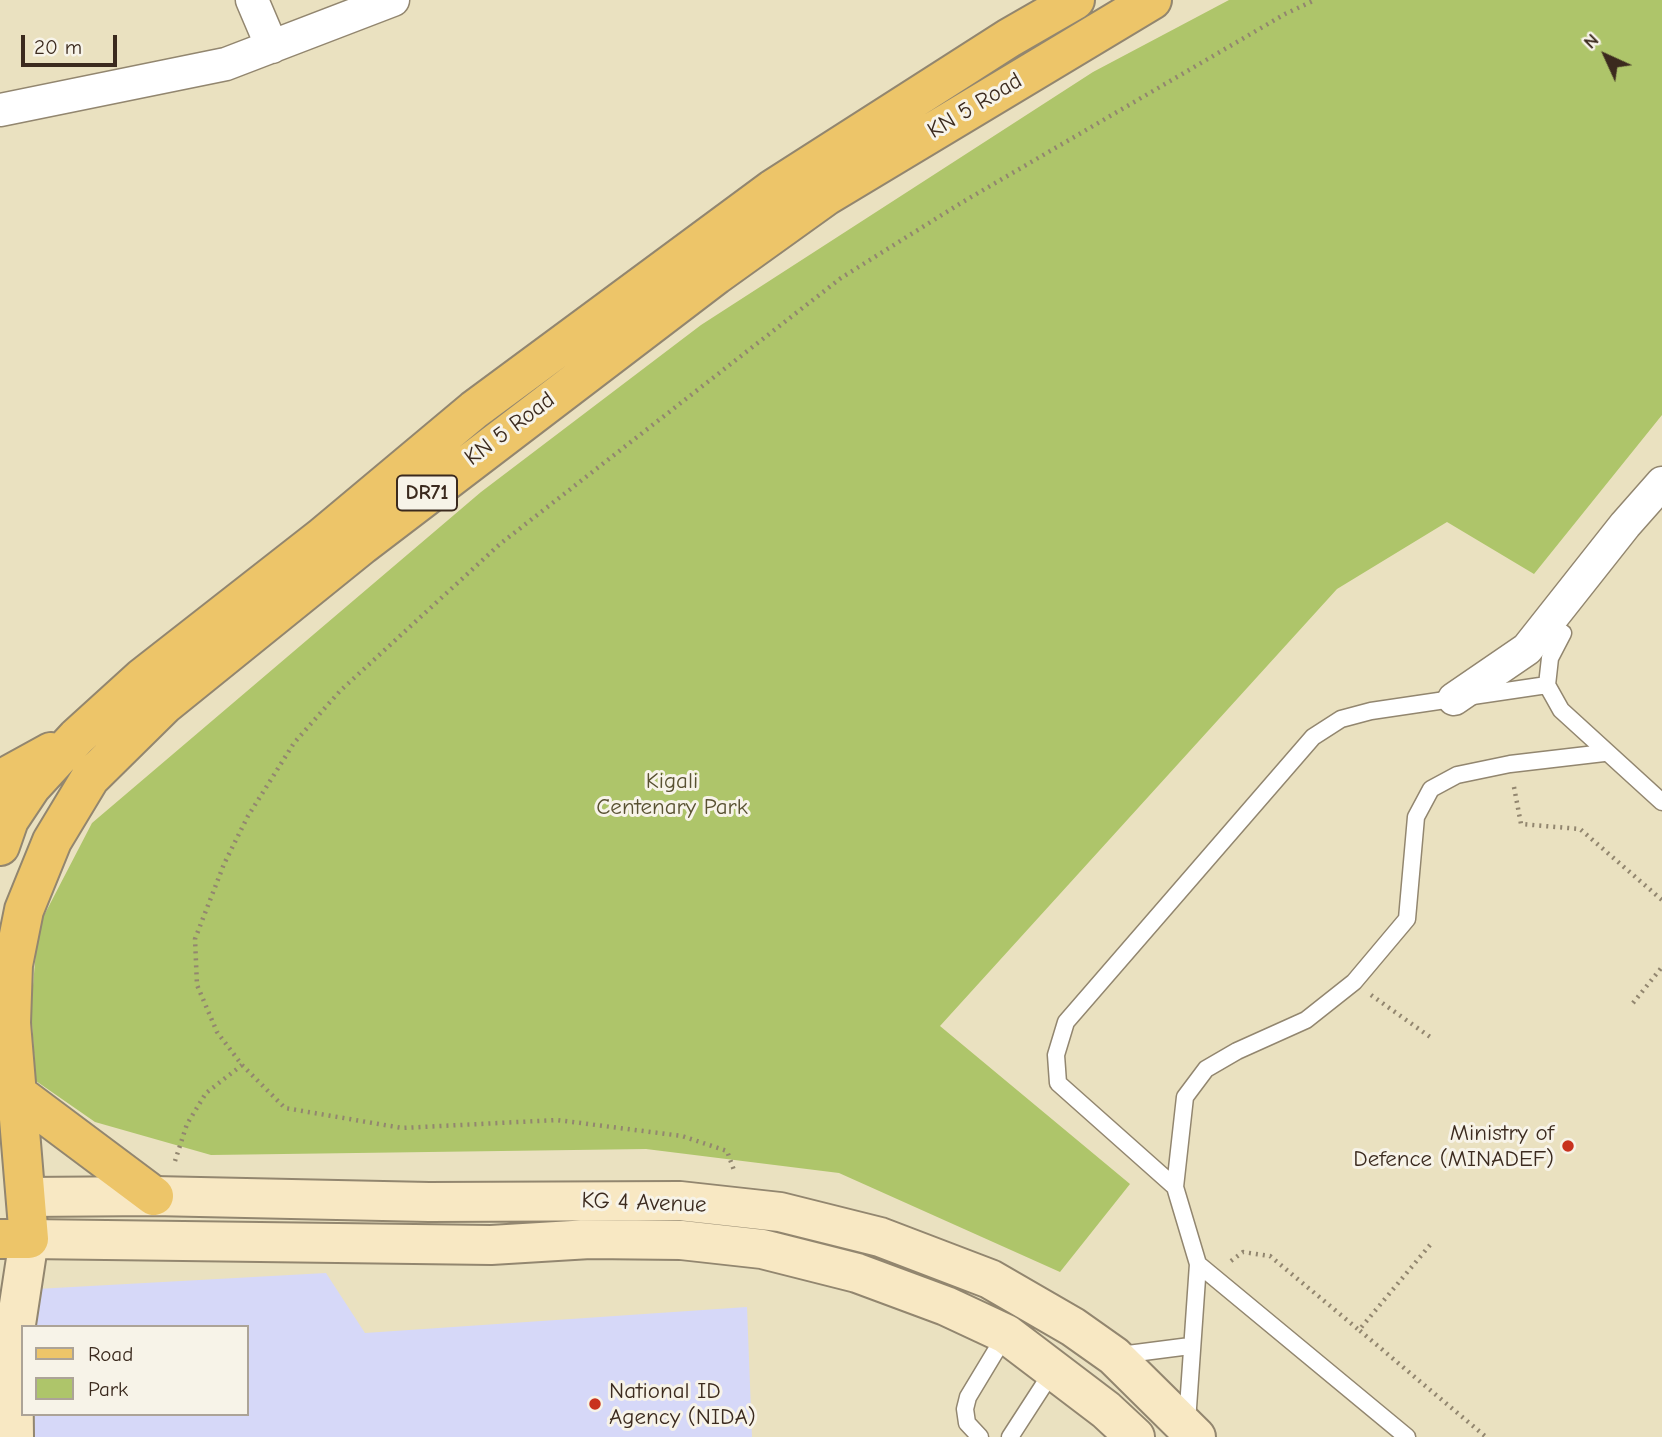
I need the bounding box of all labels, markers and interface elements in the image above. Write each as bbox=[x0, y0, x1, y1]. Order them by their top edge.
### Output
scale bar bbox=[24, 21, 121, 65]
north arrow bbox=[1571, 21, 1641, 91]
text: N bbox=[1579, 29, 1603, 53]
text: 20 m bbox=[34, 35, 82, 59]
street label: KN 5 Road bbox=[923, 67, 1027, 145]
street label: KN 5 Road bbox=[460, 386, 560, 472]
road number: DR71 bbox=[397, 476, 457, 510]
park label: Kigali Centenary Park bbox=[596, 767, 748, 821]
place label: Ministry of Defence (MINADEF) bbox=[1353, 1119, 1554, 1173]
marker: Ministry of Defence (MINADEF) bbox=[1560, 1138, 1576, 1154]
street label: KG 4 Avenue bbox=[581, 1187, 707, 1219]
legend bbox=[21, 1325, 248, 1416]
text: Road bbox=[88, 1342, 133, 1366]
text: Park bbox=[88, 1377, 128, 1401]
place label: National ID Agency (NIDA) bbox=[609, 1377, 756, 1431]
marker: National ID Agency (NIDA) bbox=[587, 1396, 603, 1412]

